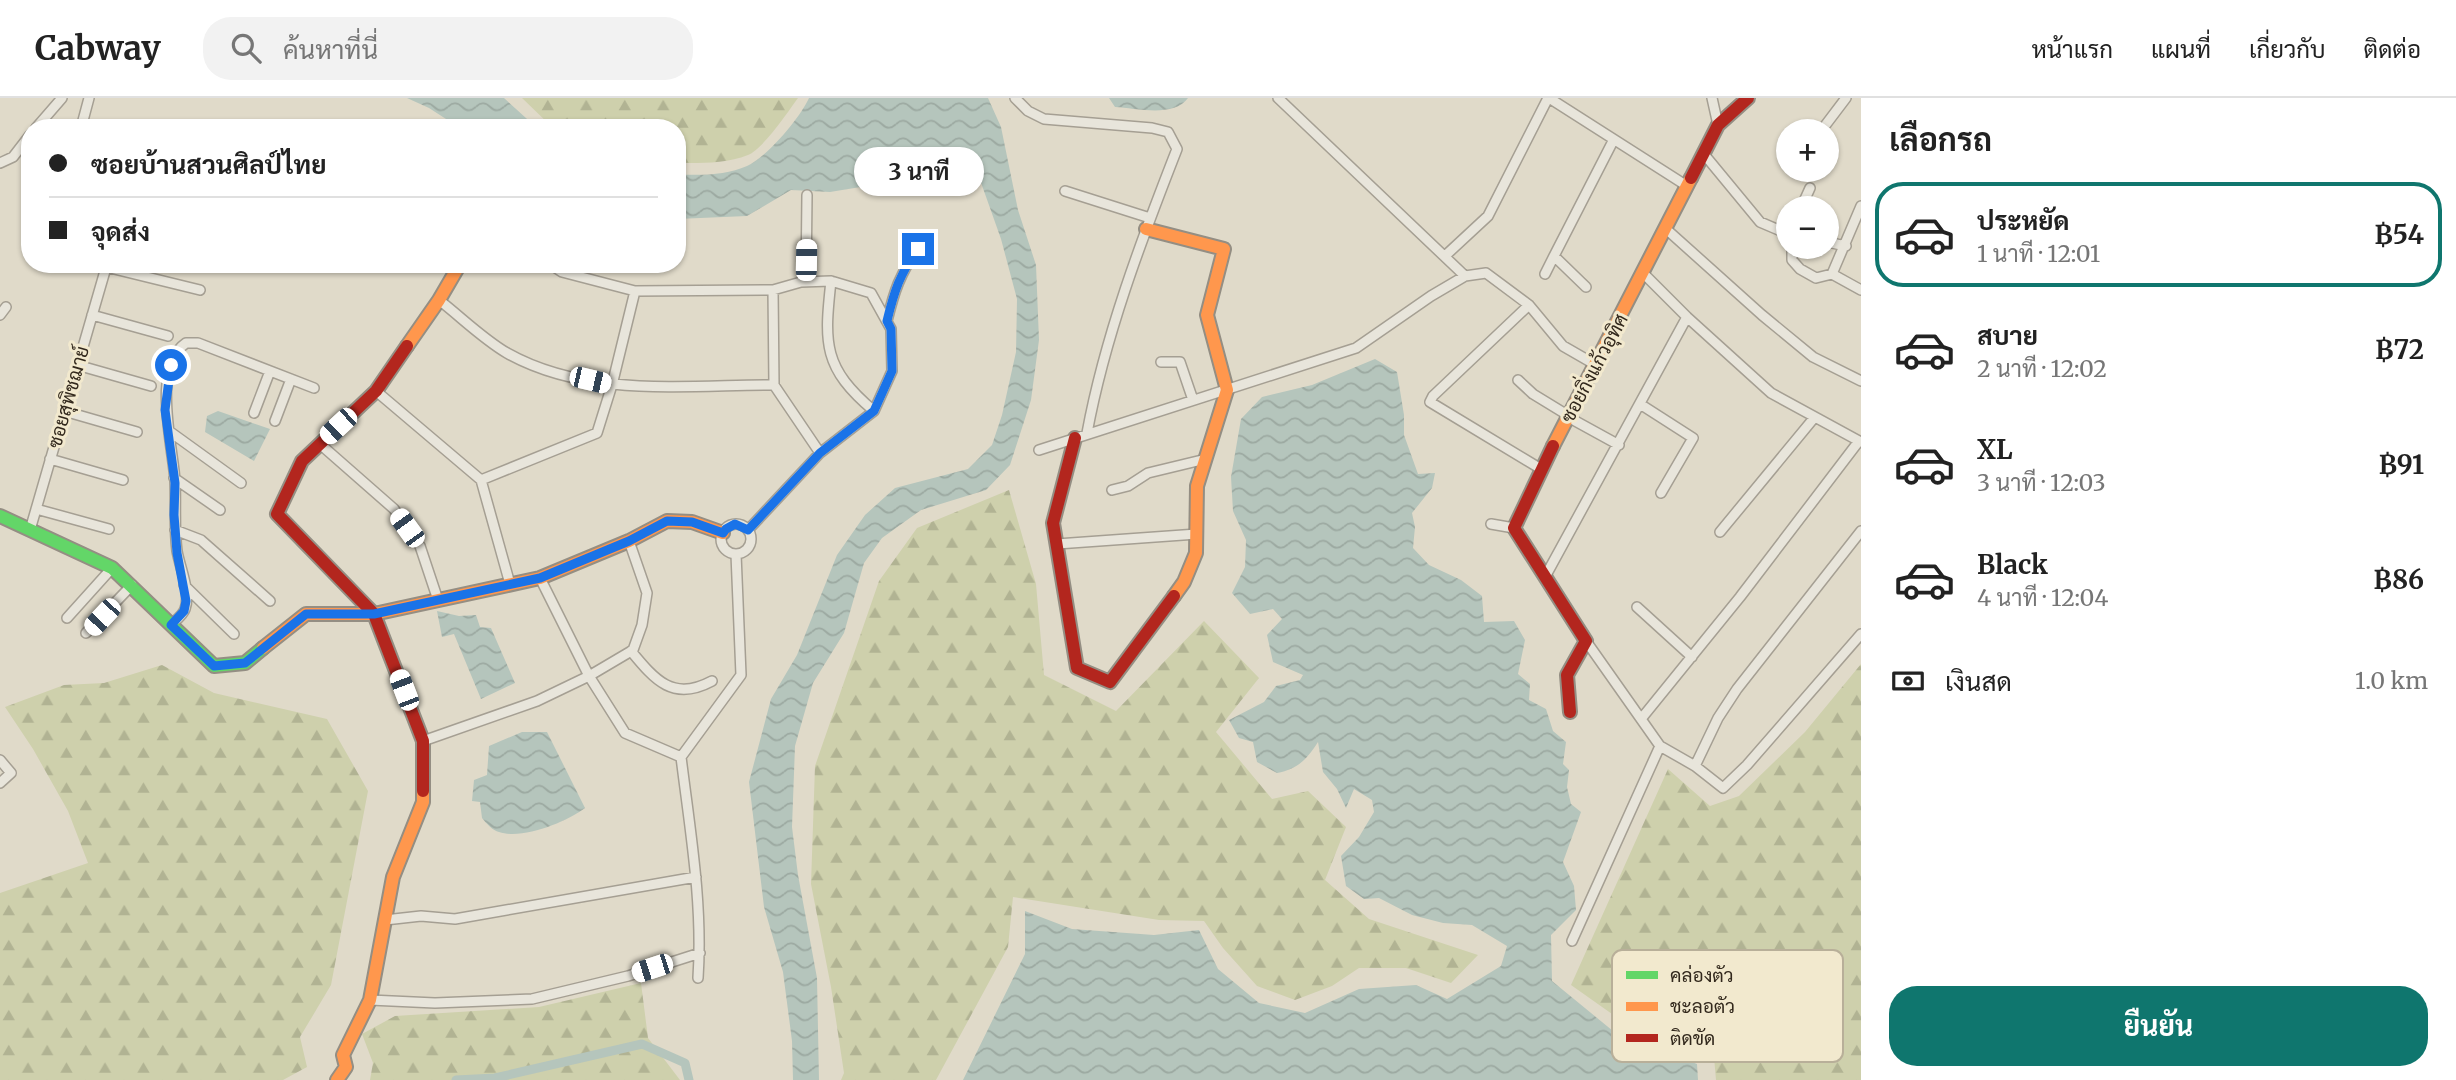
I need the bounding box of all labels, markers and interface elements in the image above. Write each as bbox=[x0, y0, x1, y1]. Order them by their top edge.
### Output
search box bbox=[203, 17, 693, 80]
text: Cabway bbox=[35, 28, 161, 69]
icon: search bbox=[227, 29, 265, 67]
text: ค้นหาที่นี่ bbox=[283, 33, 378, 66]
text: หน้าแรก bbox=[2032, 34, 2113, 65]
text: แผนที่ bbox=[2151, 34, 2211, 65]
text: เกี่ยวกับ bbox=[2249, 34, 2326, 65]
text: ติดต่อ bbox=[2364, 34, 2421, 65]
map controls bbox=[1776, 119, 1839, 259]
button: + bbox=[1776, 119, 1839, 182]
text: เลือกรถ bbox=[1889, 120, 1992, 160]
text: ซอยบ้านสวนศิลป์ไทย bbox=[91, 148, 327, 181]
callout: 3 นาที bbox=[853, 148, 983, 197]
text: 3 นาที bbox=[889, 157, 949, 186]
button: − bbox=[1776, 196, 1839, 259]
icon: car bbox=[1893, 203, 1956, 266]
text: ประหยัด bbox=[1977, 204, 2070, 237]
text: จุดส่ง bbox=[91, 215, 150, 248]
text: ฿54 bbox=[2375, 218, 2424, 251]
route end bbox=[902, 233, 934, 265]
car bbox=[796, 239, 817, 281]
text: 1 นาที · 12:01 bbox=[1977, 239, 2100, 268]
street label: ซอยกิ่งแก้วอุทิศ bbox=[1552, 307, 1634, 427]
icon: car bbox=[1893, 318, 1956, 381]
text: สบาย bbox=[1977, 319, 2038, 352]
text: ฿72 bbox=[2375, 333, 2424, 366]
street label: ซอยสุพิชฌาย์ bbox=[42, 343, 95, 451]
route start bbox=[155, 349, 187, 381]
text: 2 นาที · 12:02 bbox=[1977, 354, 2107, 383]
car bbox=[568, 365, 613, 395]
car bbox=[316, 404, 361, 448]
icon: car bbox=[1893, 433, 1956, 496]
text: XL bbox=[1977, 433, 2013, 466]
text: ฿91 bbox=[2379, 448, 2424, 481]
text: 3 นาที · 12:03 bbox=[1977, 468, 2106, 497]
car bbox=[387, 505, 428, 551]
icon: car bbox=[1893, 548, 1956, 611]
text: Black bbox=[1977, 548, 2048, 581]
text: ฿86 bbox=[2373, 563, 2424, 596]
text: 4 นาที · 12:04 bbox=[1977, 583, 2108, 612]
car bbox=[80, 594, 125, 640]
icon: cash bbox=[1889, 662, 1927, 700]
text: เงินสด bbox=[1945, 665, 2012, 698]
text: 1.0 km bbox=[2355, 666, 2428, 695]
car bbox=[387, 667, 422, 713]
legend bbox=[1612, 950, 1843, 1062]
car bbox=[629, 952, 676, 984]
text: คล่องตัว bbox=[1670, 963, 1734, 987]
button: ยืนยัน bbox=[1889, 986, 2428, 1066]
text: ชะลอตัว bbox=[1670, 994, 1735, 1018]
text: ติดขัด bbox=[1670, 1026, 1715, 1050]

